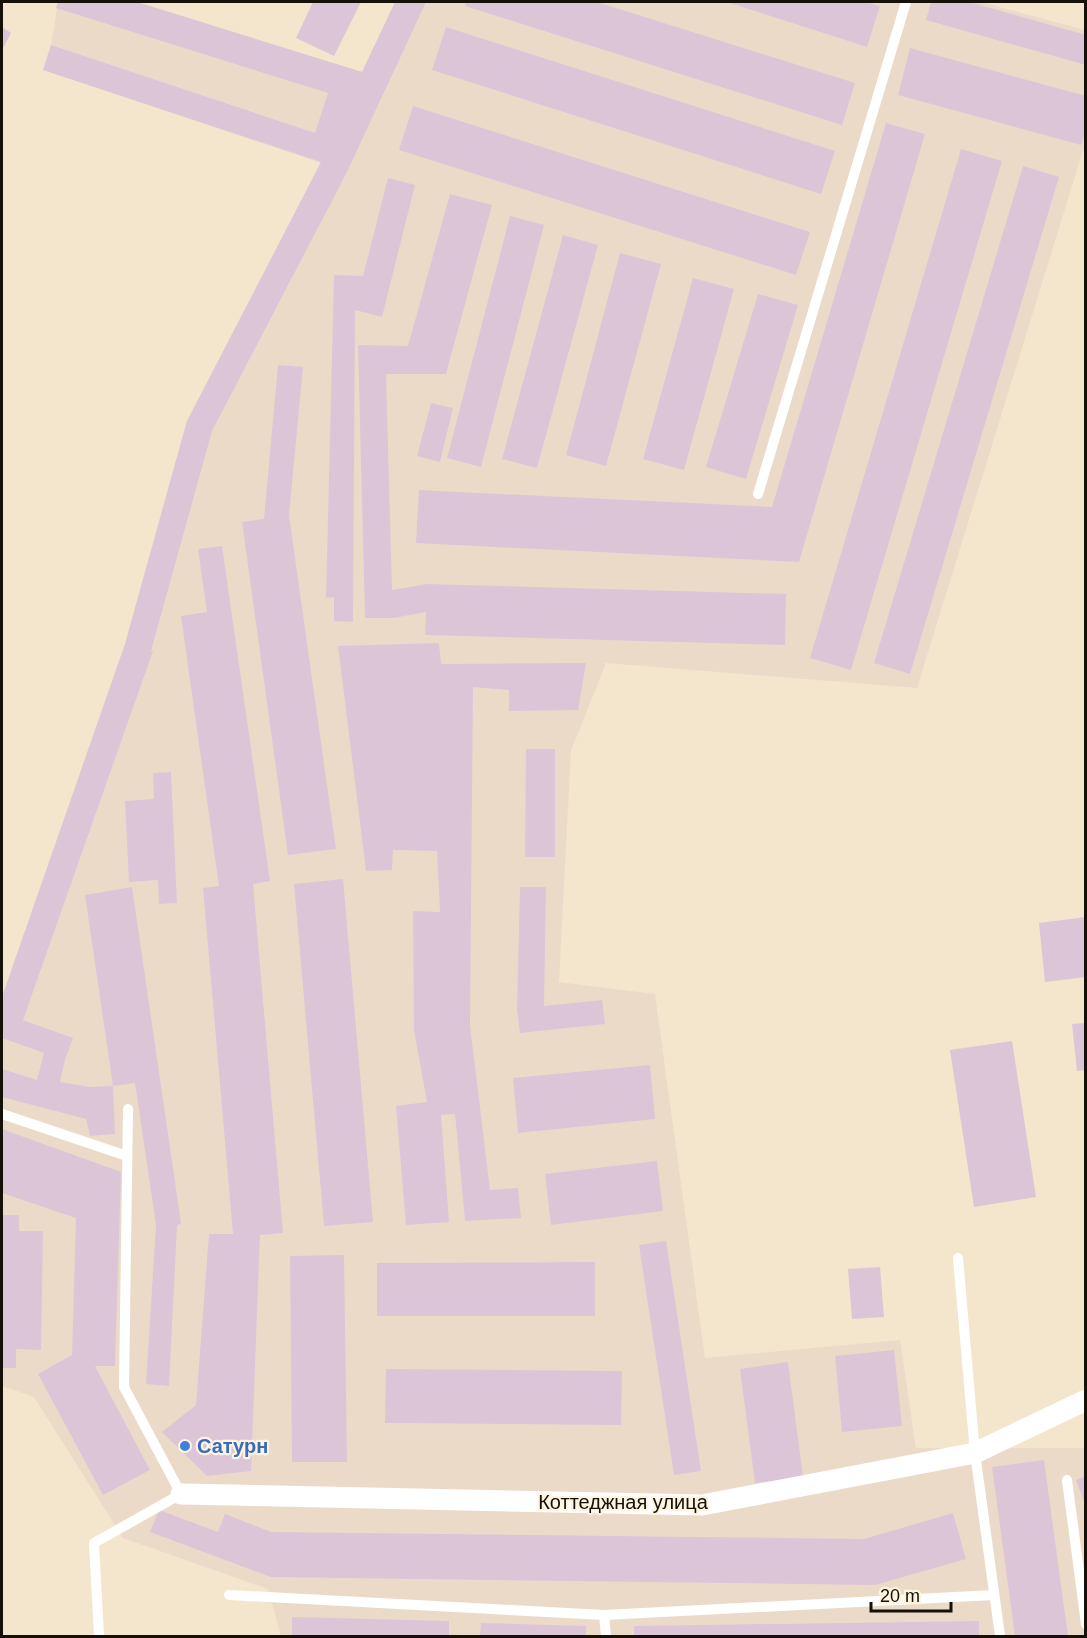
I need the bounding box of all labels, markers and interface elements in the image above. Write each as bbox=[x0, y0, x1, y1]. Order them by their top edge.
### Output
place label: Сатурн bbox=[197, 1435, 268, 1457]
marker: Сатурн bbox=[178, 1439, 192, 1453]
street label: Коттеджная улица bbox=[538, 1491, 709, 1513]
scale bar bbox=[871, 1575, 950, 1613]
text: 20 m bbox=[880, 1586, 920, 1606]

